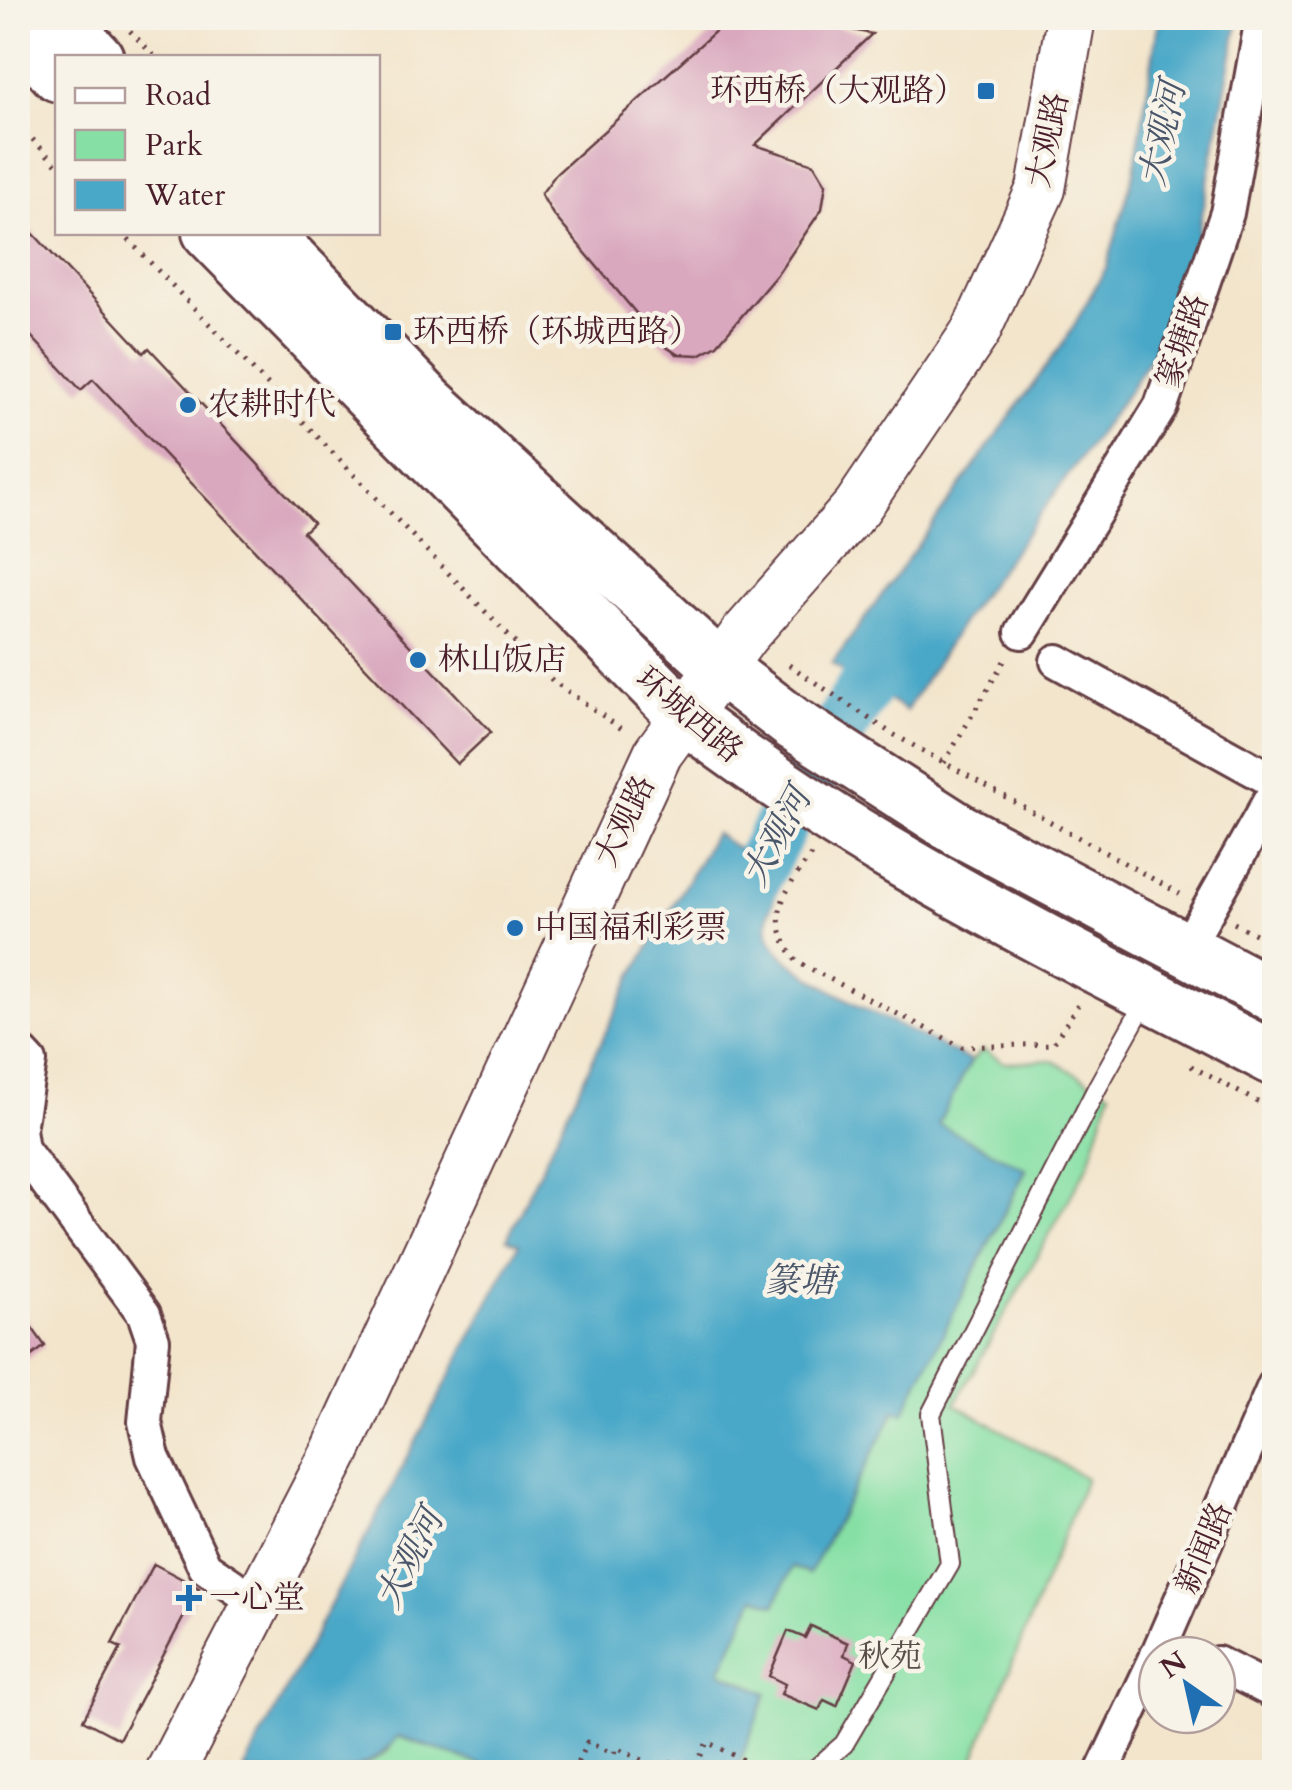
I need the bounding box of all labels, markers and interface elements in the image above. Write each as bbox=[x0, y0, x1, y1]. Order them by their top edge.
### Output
legend bbox=[55, 55, 380, 235]
place label: 环西桥（大观路） bbox=[710, 69, 966, 113]
water label: 大观河 bbox=[1129, 72, 1199, 190]
text: Road bbox=[145, 75, 211, 116]
marker: 环西桥（大观路） bbox=[975, 80, 997, 102]
street label: 大观路 bbox=[1016, 88, 1080, 192]
text: Park bbox=[145, 125, 203, 166]
text: Water bbox=[144, 175, 225, 216]
street label: 篆塘路 bbox=[1147, 288, 1219, 394]
place label: 环西桥（环城西路） bbox=[413, 310, 701, 354]
marker: 环西桥（环城西路） bbox=[382, 321, 404, 343]
place label: 农耕时代 bbox=[208, 383, 336, 427]
marker: 农耕时代 bbox=[177, 394, 199, 416]
place label: 林山饭店 bbox=[438, 638, 566, 682]
marker: 林山饭店 bbox=[407, 649, 429, 671]
street label: 环城西路 bbox=[626, 657, 752, 773]
street label: 大观路 bbox=[584, 768, 666, 874]
water label: 大观河 bbox=[731, 774, 826, 895]
place label: 中国福利彩票 bbox=[535, 906, 727, 950]
marker: 中国福利彩票 bbox=[504, 917, 526, 939]
water label: 篆塘 bbox=[765, 1257, 840, 1305]
street label: 新闻路 bbox=[1165, 1495, 1243, 1601]
water label: 大观河 bbox=[365, 1496, 458, 1617]
place label: 一心堂 bbox=[209, 1576, 305, 1620]
marker: 一心堂 bbox=[178, 1587, 200, 1609]
park label: 秋苑 bbox=[858, 1635, 922, 1679]
north arrow bbox=[1137, 1635, 1237, 1735]
text: N bbox=[1153, 1643, 1194, 1688]

